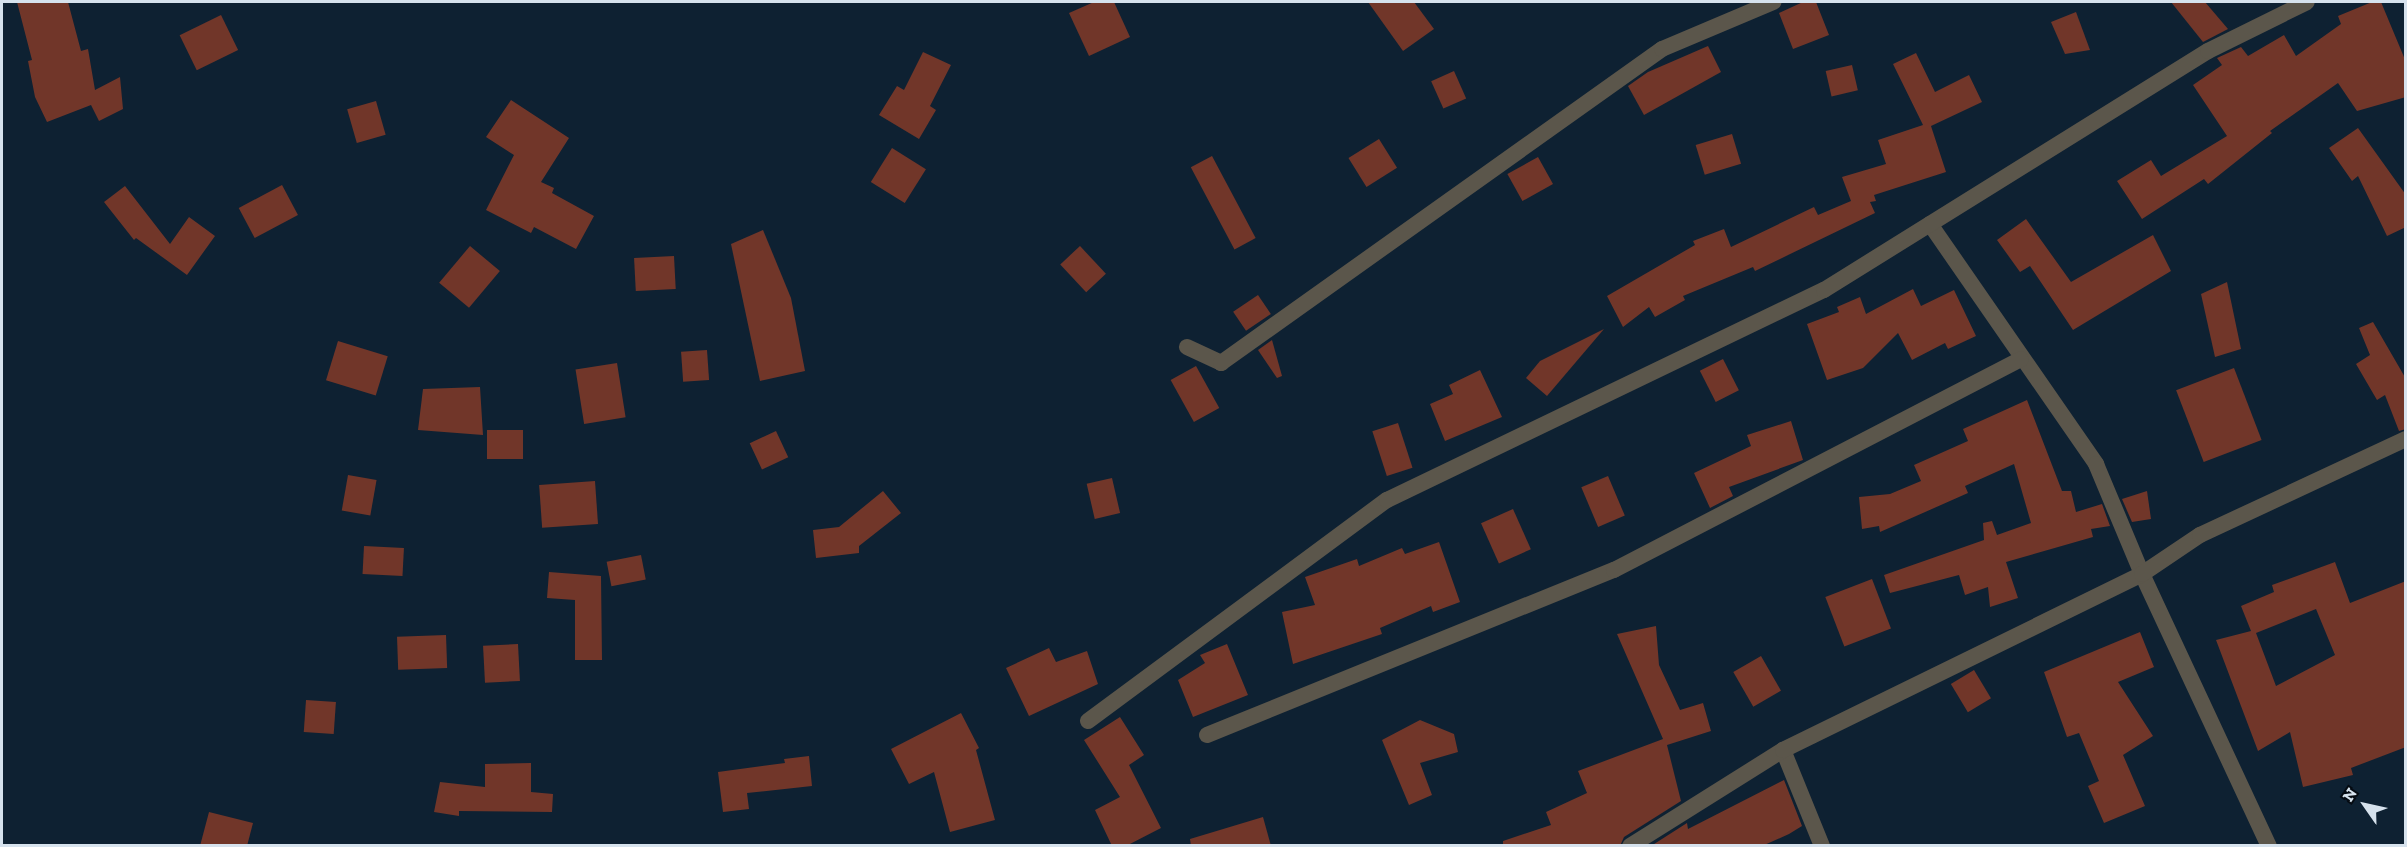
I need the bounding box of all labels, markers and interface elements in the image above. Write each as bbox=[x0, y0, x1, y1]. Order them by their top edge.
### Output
north arrow bbox=[2335, 775, 2395, 835]
text: N bbox=[2338, 784, 2361, 805]

